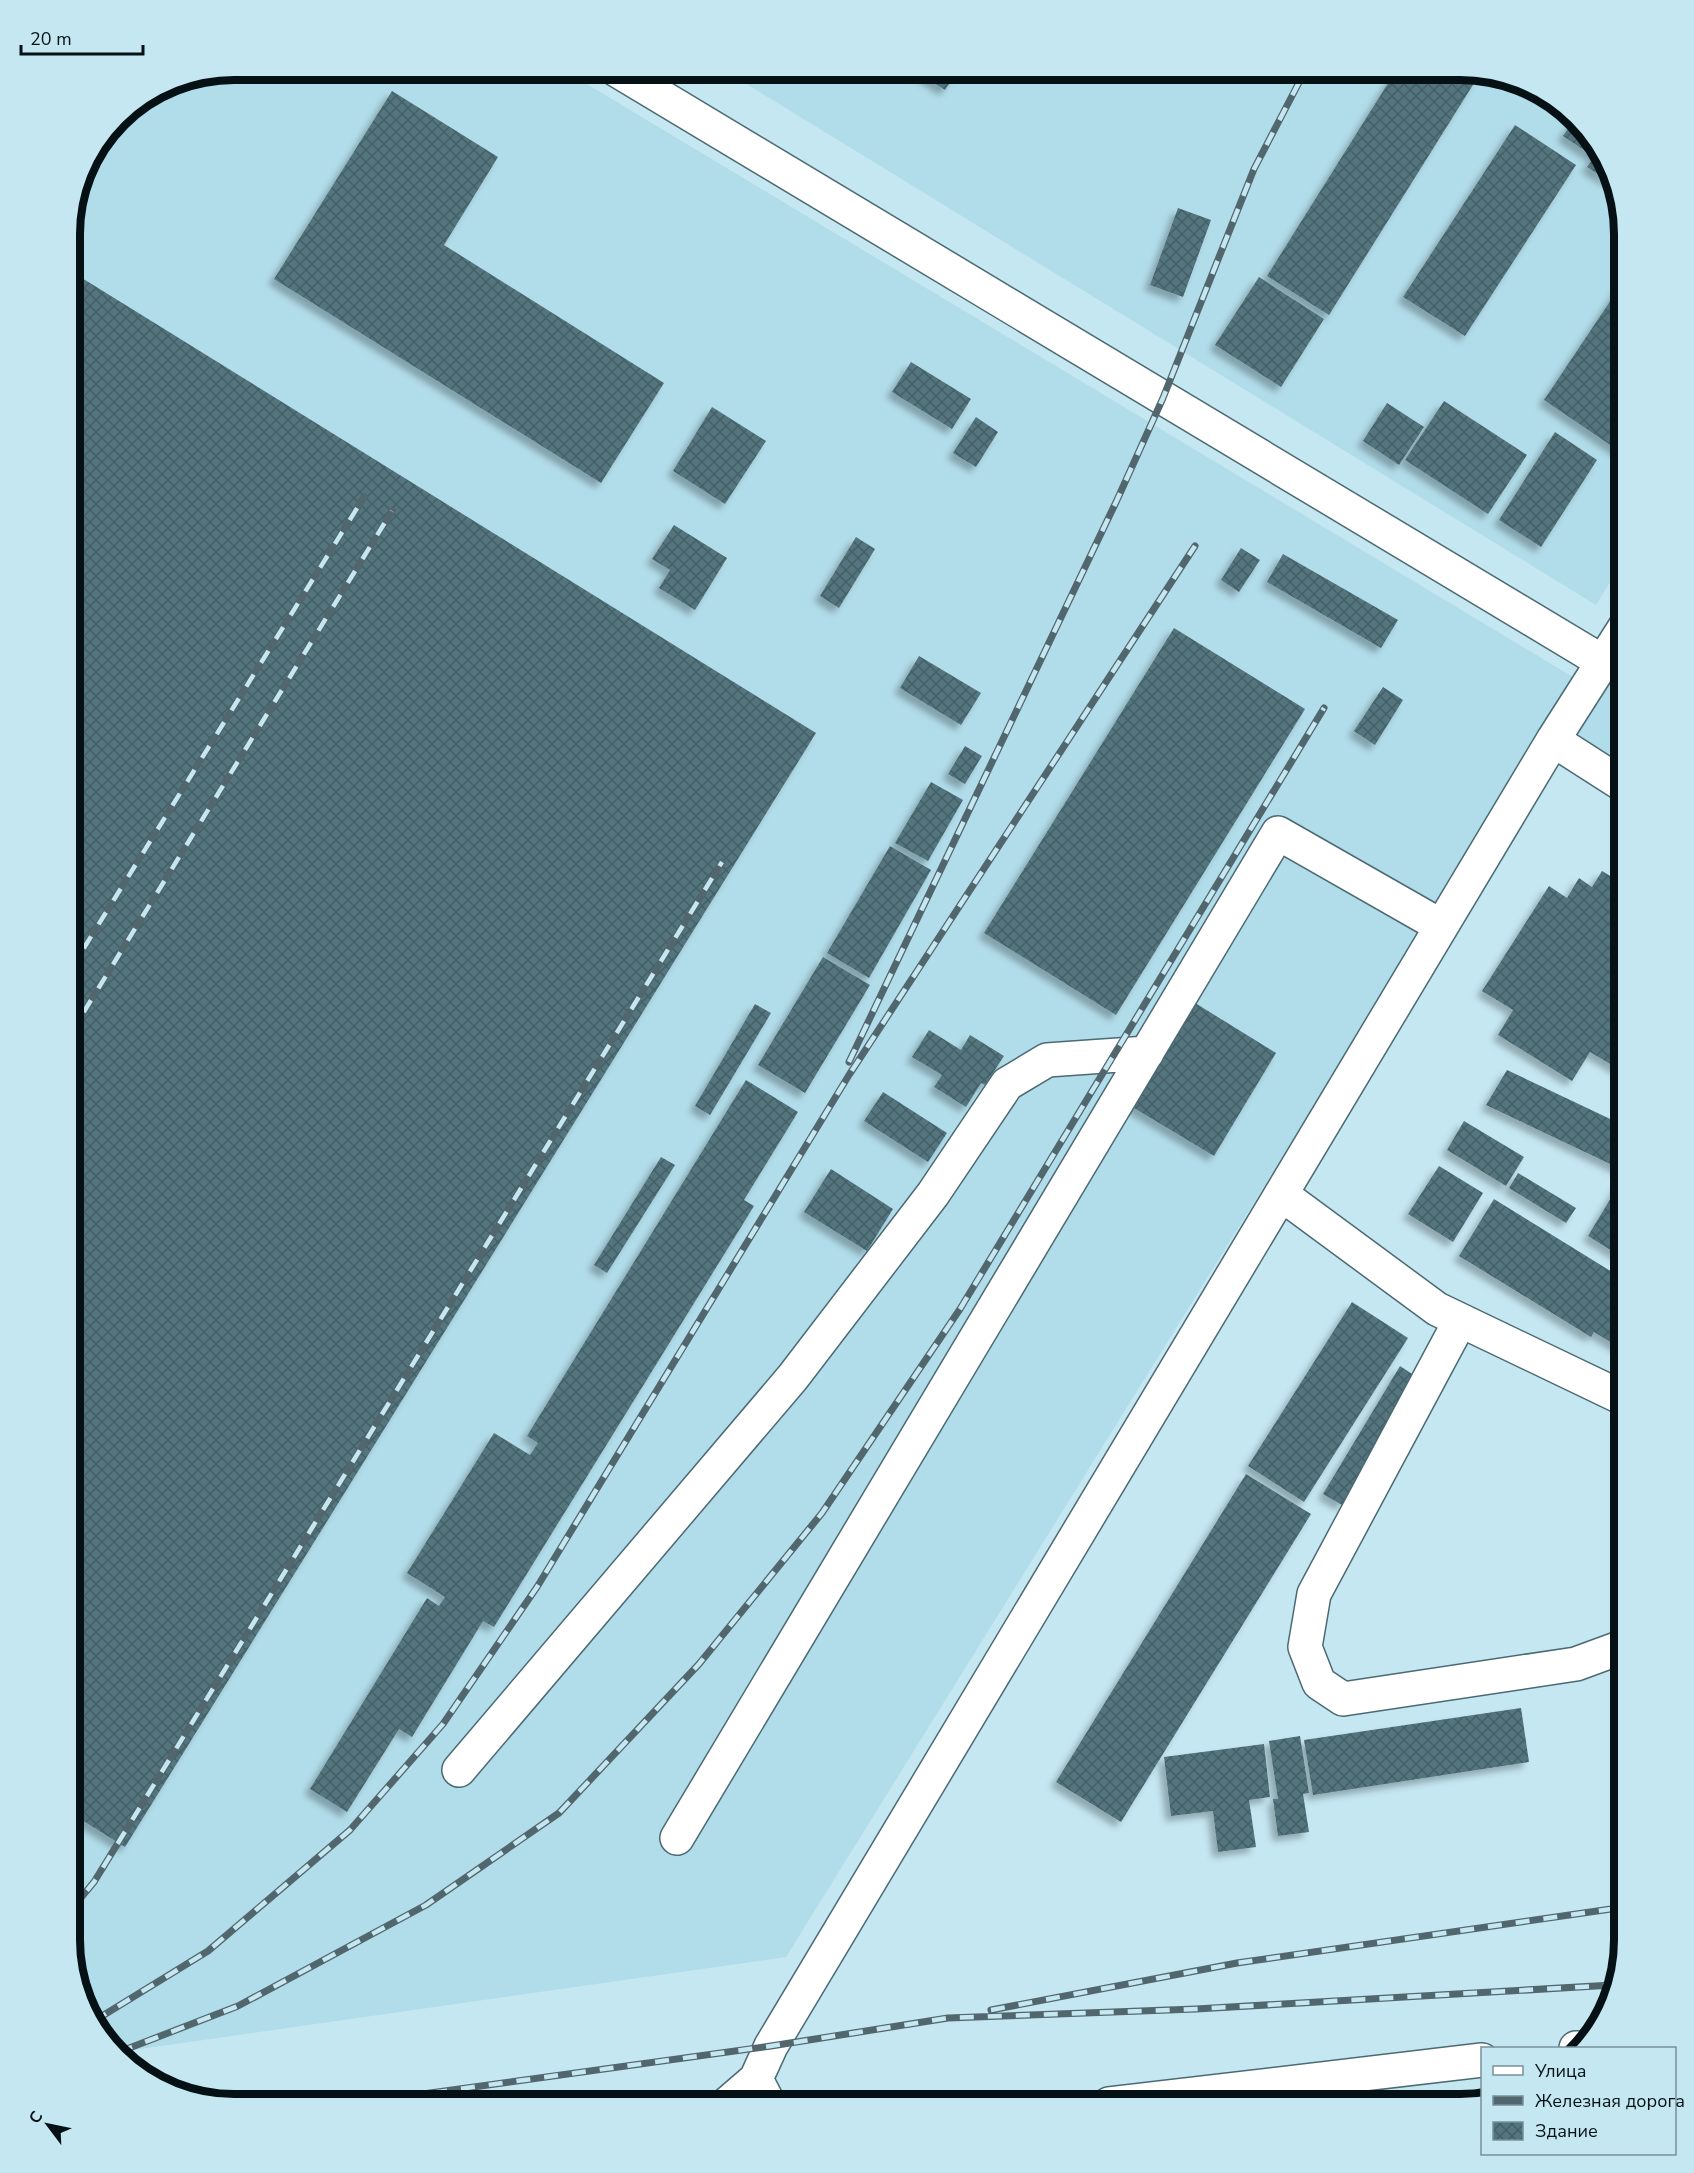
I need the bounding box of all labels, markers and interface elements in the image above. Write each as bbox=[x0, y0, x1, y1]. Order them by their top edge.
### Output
scale bar bbox=[21, 18, 142, 56]
text: 20 m bbox=[30, 27, 72, 51]
legend bbox=[1481, 2047, 1676, 2155]
text: Улица bbox=[1534, 2059, 1586, 2083]
text: Железная дорога bbox=[1535, 2089, 1685, 2113]
north arrow bbox=[18, 2095, 78, 2155]
text: С bbox=[24, 2107, 48, 2128]
text: Здание bbox=[1535, 2119, 1598, 2143]

